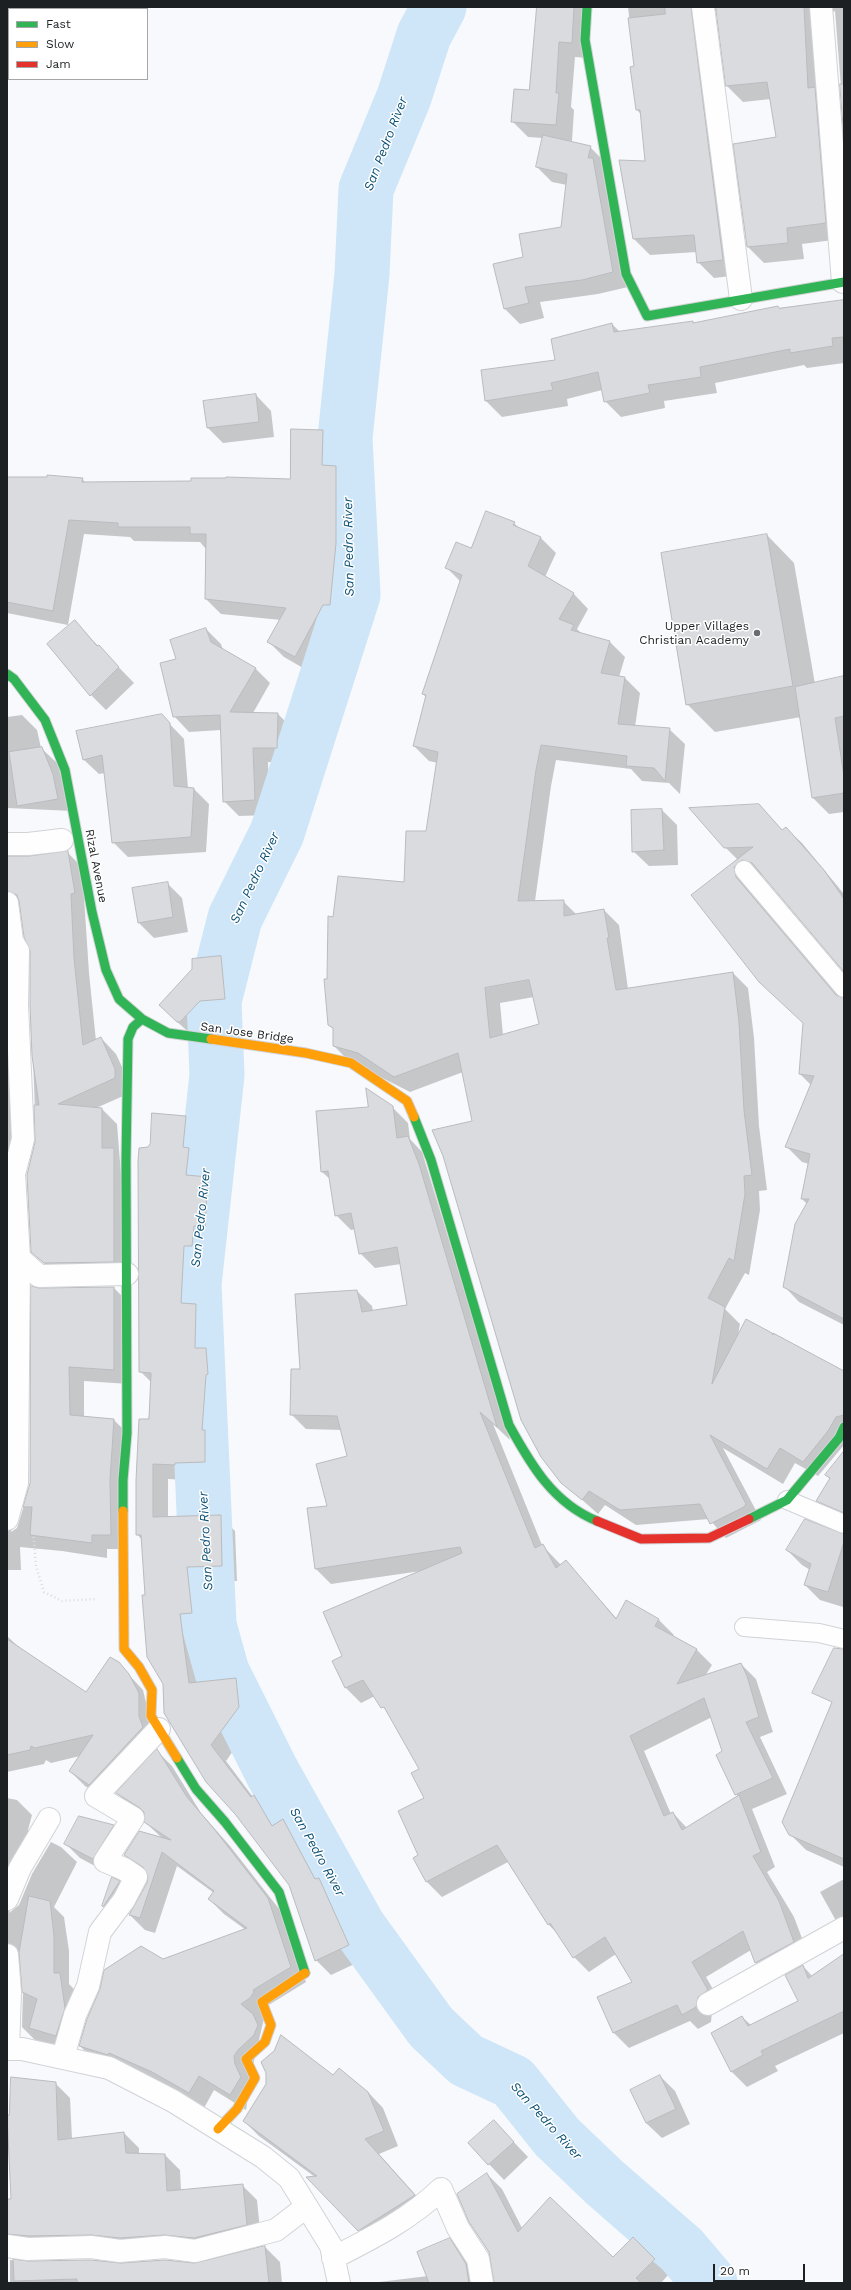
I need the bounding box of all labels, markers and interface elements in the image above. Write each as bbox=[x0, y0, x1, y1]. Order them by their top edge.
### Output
legend bbox=[8, 8, 148, 80]
text: Fast bbox=[46, 17, 71, 31]
text: Slow bbox=[46, 37, 74, 51]
text: Jam bbox=[46, 57, 71, 71]
water label: San Pedro River bbox=[361, 95, 411, 193]
water label: San Pedro River bbox=[340, 497, 358, 597]
place label: Upper Villages Christian Academy bbox=[639, 619, 749, 647]
marker: Upper Villages Christian Academy bbox=[752, 628, 762, 638]
street label: Rizal Avenue bbox=[82, 828, 110, 904]
water label: San Pedro River bbox=[227, 830, 283, 926]
street label: San Jose Bridge bbox=[200, 1019, 294, 1047]
water label: San Pedro River bbox=[188, 1168, 214, 1268]
water label: San Pedro River bbox=[196, 1491, 216, 1591]
water label: San Pedro River bbox=[286, 1805, 348, 1899]
water label: San Pedro River bbox=[507, 2079, 585, 2163]
scale bar bbox=[715, 2256, 807, 2282]
text: 20 m bbox=[720, 2264, 750, 2278]

